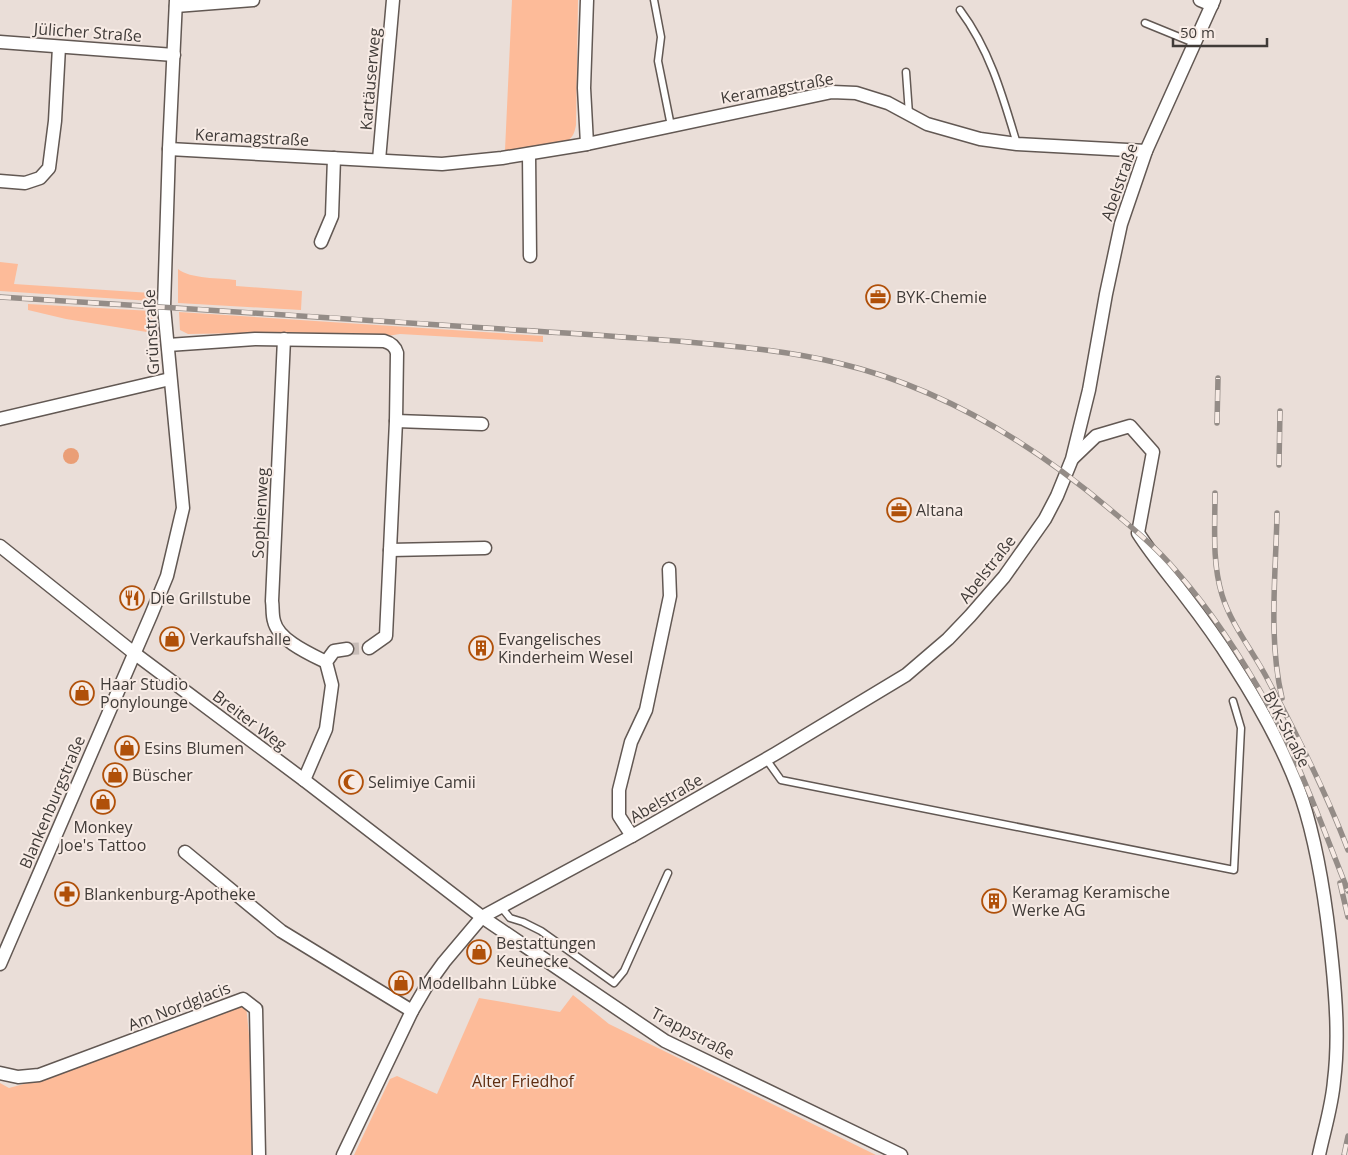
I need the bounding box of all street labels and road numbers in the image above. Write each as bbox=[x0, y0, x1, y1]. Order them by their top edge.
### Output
street label: Jülicher Straße bbox=[31, 17, 143, 47]
street label: Kartäuserweg bbox=[355, 27, 385, 131]
street label: Keramagstraße bbox=[719, 67, 835, 109]
street label: Keramagstraße bbox=[194, 123, 310, 151]
street label: Abelstraße bbox=[1095, 140, 1143, 224]
street label: Grünstraße bbox=[138, 289, 164, 375]
street label: Sophienweg bbox=[247, 467, 273, 559]
street label: Abelstraße bbox=[954, 530, 1020, 608]
street label: Breiter Weg bbox=[208, 685, 292, 755]
street label: BYK-Straße bbox=[1258, 687, 1316, 771]
street label: Blankenburgstraße bbox=[14, 732, 90, 872]
street label: Abelstraße bbox=[626, 768, 706, 828]
street label: Am Nordglacis bbox=[125, 976, 233, 1036]
street label: Trappstraße bbox=[647, 1002, 739, 1064]

